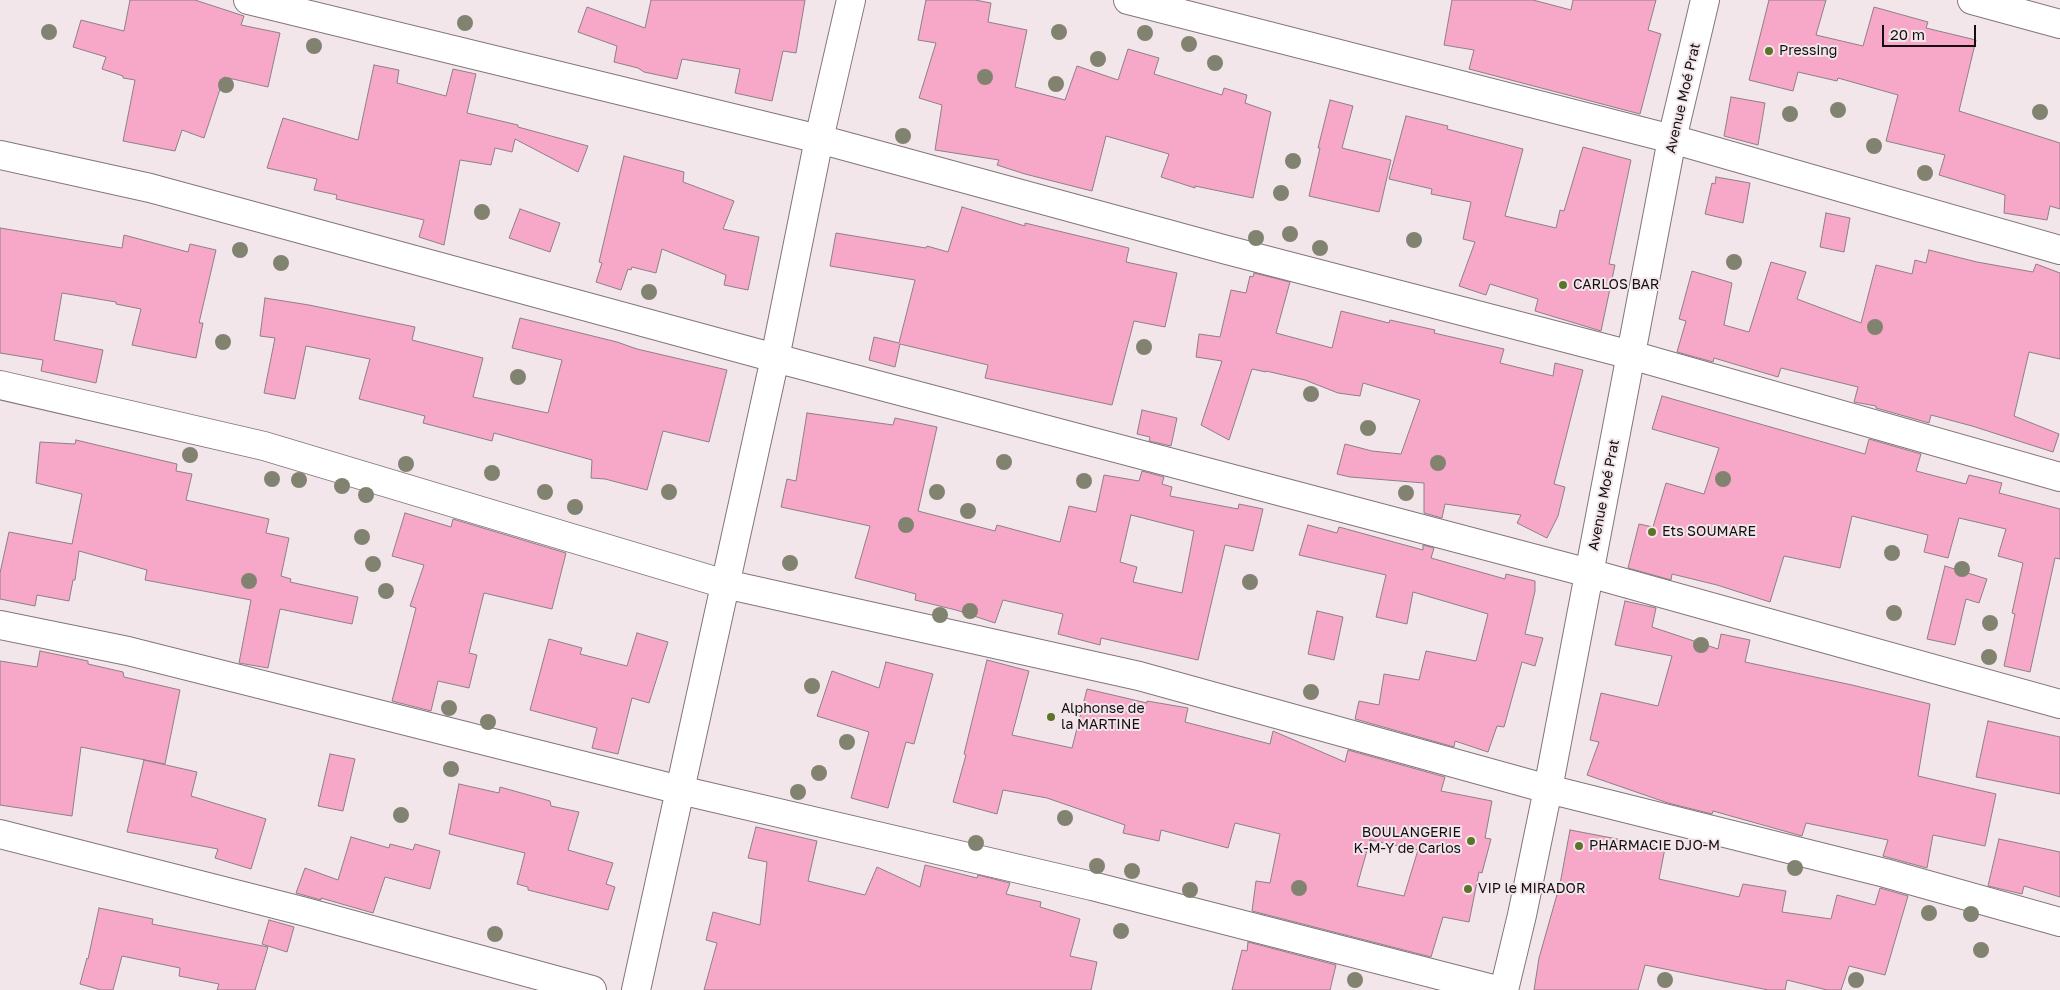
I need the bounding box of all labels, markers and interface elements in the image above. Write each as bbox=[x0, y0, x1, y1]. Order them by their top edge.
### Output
scale bar bbox=[1885, 15, 1979, 47]
text: 20 m bbox=[1890, 25, 1925, 43]
street label: Avenue Moé Prat bbox=[1662, 41, 1704, 155]
place label: Pressing bbox=[1779, 43, 1837, 59]
marker: Pressing bbox=[1763, 45, 1775, 57]
place label: CARLOS BAR bbox=[1573, 277, 1659, 293]
marker: CARLOS BAR bbox=[1557, 279, 1569, 291]
street label: Avenue Moé Prat bbox=[1585, 438, 1623, 552]
place label: Ets SOUMARE bbox=[1662, 524, 1756, 540]
marker: Ets SOUMARE bbox=[1646, 526, 1658, 538]
place label: Alphonse de la MARTINE bbox=[1061, 701, 1145, 734]
marker: Alphonse de la MARTINE bbox=[1045, 711, 1057, 723]
place label: BOULANGERIE K-M-Y de Carlos bbox=[1353, 825, 1461, 858]
marker: BOULANGERIE K-M-Y de Carlos bbox=[1465, 835, 1477, 847]
place label: PHARMACIE DJO-M bbox=[1589, 838, 1720, 854]
marker: PHARMACIE DJO-M bbox=[1573, 840, 1585, 852]
place label: VIP le MIRADOR bbox=[1478, 881, 1585, 897]
marker: VIP le MIRADOR bbox=[1462, 883, 1474, 895]

